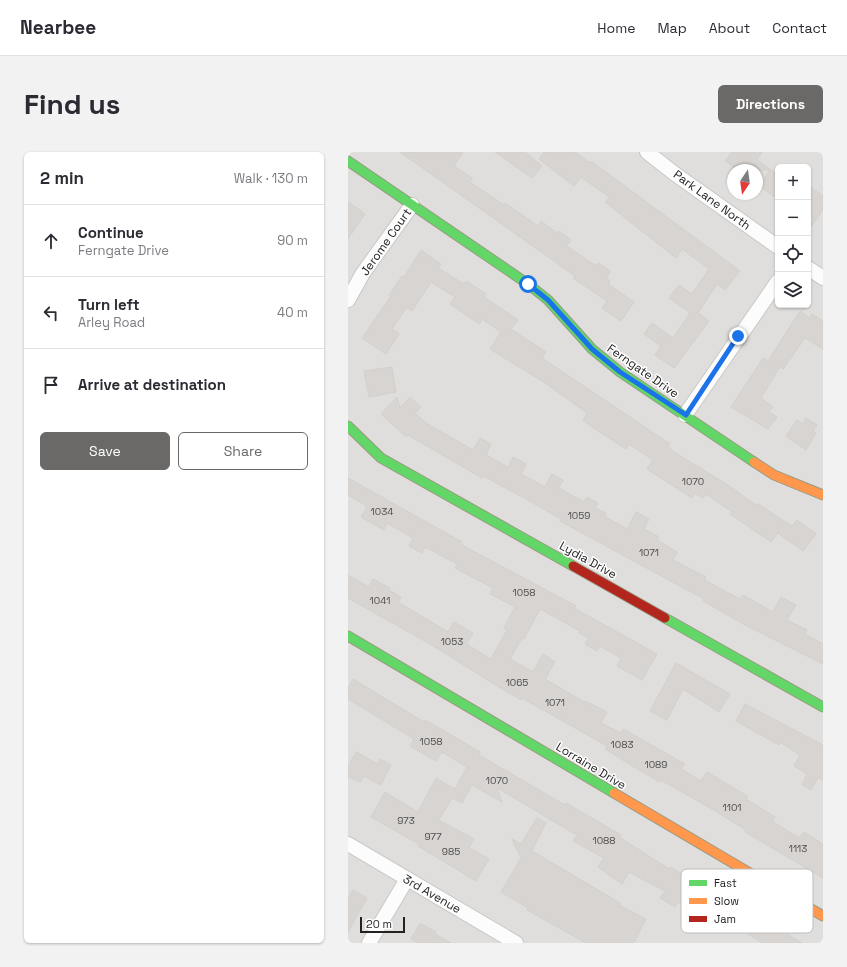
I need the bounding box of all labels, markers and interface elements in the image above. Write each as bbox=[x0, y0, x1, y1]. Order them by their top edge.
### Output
text: Nearbee bbox=[20, 15, 96, 40]
text: Home bbox=[597, 19, 635, 37]
text: Map bbox=[657, 19, 687, 37]
text: About bbox=[709, 19, 750, 37]
text: Contact bbox=[772, 19, 827, 37]
button: Directions bbox=[718, 85, 823, 123]
text: Find us bbox=[24, 86, 121, 122]
north arrow bbox=[727, 164, 763, 200]
map controls bbox=[775, 164, 811, 308]
button: + bbox=[775, 164, 811, 200]
text: 2 min bbox=[40, 167, 84, 189]
street label: Park Lane North bbox=[670, 167, 754, 233]
text: Walk · 130 m bbox=[234, 170, 308, 187]
button: − bbox=[775, 200, 811, 236]
street label: Jerome Court bbox=[357, 205, 415, 279]
text: Continue bbox=[78, 223, 144, 242]
icon: ahead bbox=[40, 230, 62, 252]
text: 90 m bbox=[277, 232, 308, 249]
button: locate bbox=[775, 236, 811, 272]
text: Ferngate Drive bbox=[78, 242, 169, 259]
button: layers bbox=[775, 272, 811, 308]
route start bbox=[519, 275, 537, 293]
text: Turn left bbox=[78, 295, 140, 314]
icon: left bbox=[40, 302, 62, 324]
text: 40 m bbox=[277, 304, 308, 321]
text: Arley Road bbox=[78, 314, 145, 331]
route end bbox=[729, 327, 747, 345]
street label: Ferngate Drive bbox=[604, 340, 682, 402]
icon: arrive bbox=[40, 374, 62, 396]
text: Arrive at destination bbox=[78, 375, 226, 394]
button: Save bbox=[40, 432, 170, 470]
button: Share bbox=[178, 432, 308, 470]
house number: 1070 bbox=[682, 475, 704, 488]
house number: 1034 bbox=[371, 505, 393, 518]
house number: 1059 bbox=[568, 509, 590, 522]
street label: Lydia Drive bbox=[556, 538, 620, 582]
house number: 1071 bbox=[639, 546, 659, 559]
house number: 1058 bbox=[513, 586, 535, 599]
house number: 1041 bbox=[370, 594, 390, 607]
house number: 1053 bbox=[441, 635, 463, 648]
house number: 1065 bbox=[506, 676, 528, 689]
house number: 1071 bbox=[545, 696, 565, 709]
house number: 1058 bbox=[420, 735, 442, 748]
house number: 1083 bbox=[611, 738, 633, 751]
street label: Lorraine Drive bbox=[553, 739, 629, 793]
house number: 1089 bbox=[645, 758, 667, 771]
house number: 1070 bbox=[486, 774, 508, 787]
house number: 1101 bbox=[723, 801, 741, 814]
house number: 973 bbox=[397, 814, 415, 827]
house number: 977 bbox=[424, 830, 442, 843]
house number: 1088 bbox=[592, 834, 616, 847]
house number: 1113 bbox=[789, 842, 807, 855]
house number: 985 bbox=[442, 845, 460, 858]
legend bbox=[681, 869, 813, 933]
street label: 3rd Avenue bbox=[400, 871, 464, 917]
text: Fast bbox=[714, 876, 737, 890]
text: Slow bbox=[714, 894, 739, 908]
text: Jam bbox=[714, 912, 736, 926]
scale bar bbox=[360, 915, 405, 934]
text: 20 m bbox=[366, 917, 392, 931]

